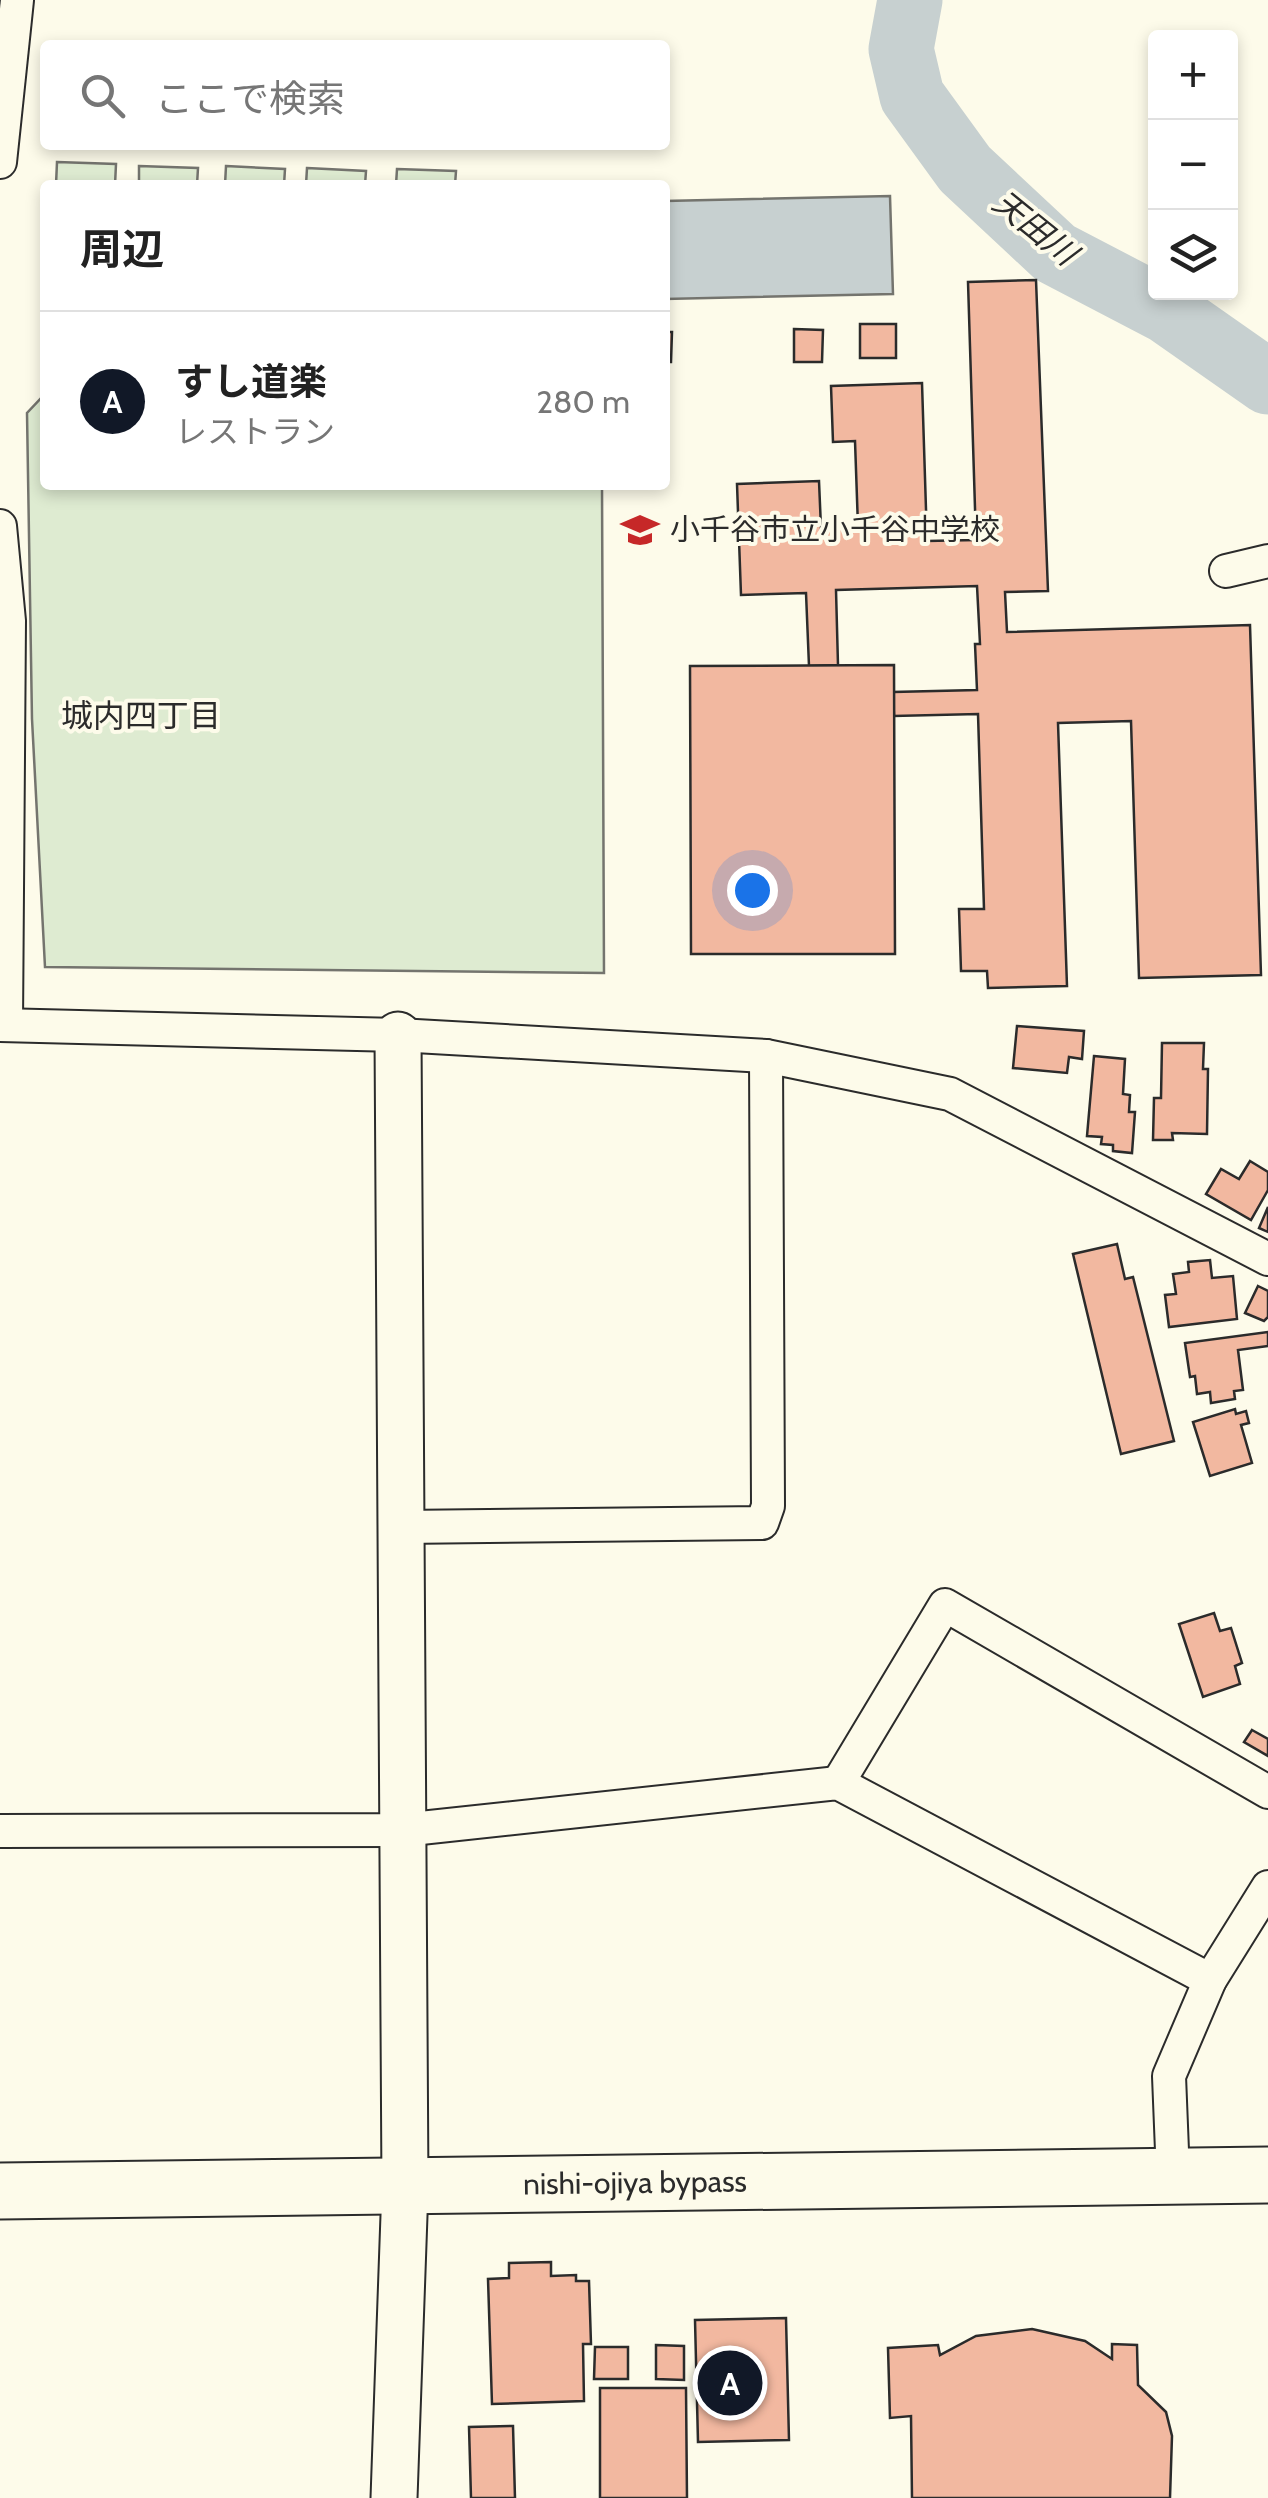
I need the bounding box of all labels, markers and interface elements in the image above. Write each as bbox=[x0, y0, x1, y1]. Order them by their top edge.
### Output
map controls bbox=[1148, 30, 1238, 300]
button: + bbox=[1148, 30, 1238, 120]
search box bbox=[40, 40, 670, 150]
icon: search bbox=[75, 68, 130, 123]
text: ここで検索 bbox=[155, 75, 345, 122]
button: − bbox=[1148, 120, 1238, 210]
water label: 天田川 bbox=[986, 182, 1087, 275]
button: layers bbox=[1148, 210, 1238, 300]
text: 周辺 bbox=[80, 223, 164, 275]
text: すし道楽 bbox=[175, 358, 327, 405]
text: A bbox=[102, 382, 123, 421]
text: 280 m bbox=[536, 382, 630, 421]
text: レストラン bbox=[175, 412, 335, 451]
school or university icon: 小千谷市立小千谷中学校 bbox=[619, 509, 661, 551]
place label: 小千谷市立小千谷中学校 bbox=[670, 511, 1000, 548]
district label: 城内四丁目 bbox=[61, 696, 221, 735]
your location bbox=[727, 865, 778, 916]
street label: nishi-ojiya bypass bbox=[523, 2163, 747, 2202]
pin: A bbox=[698, 2346, 762, 2420]

